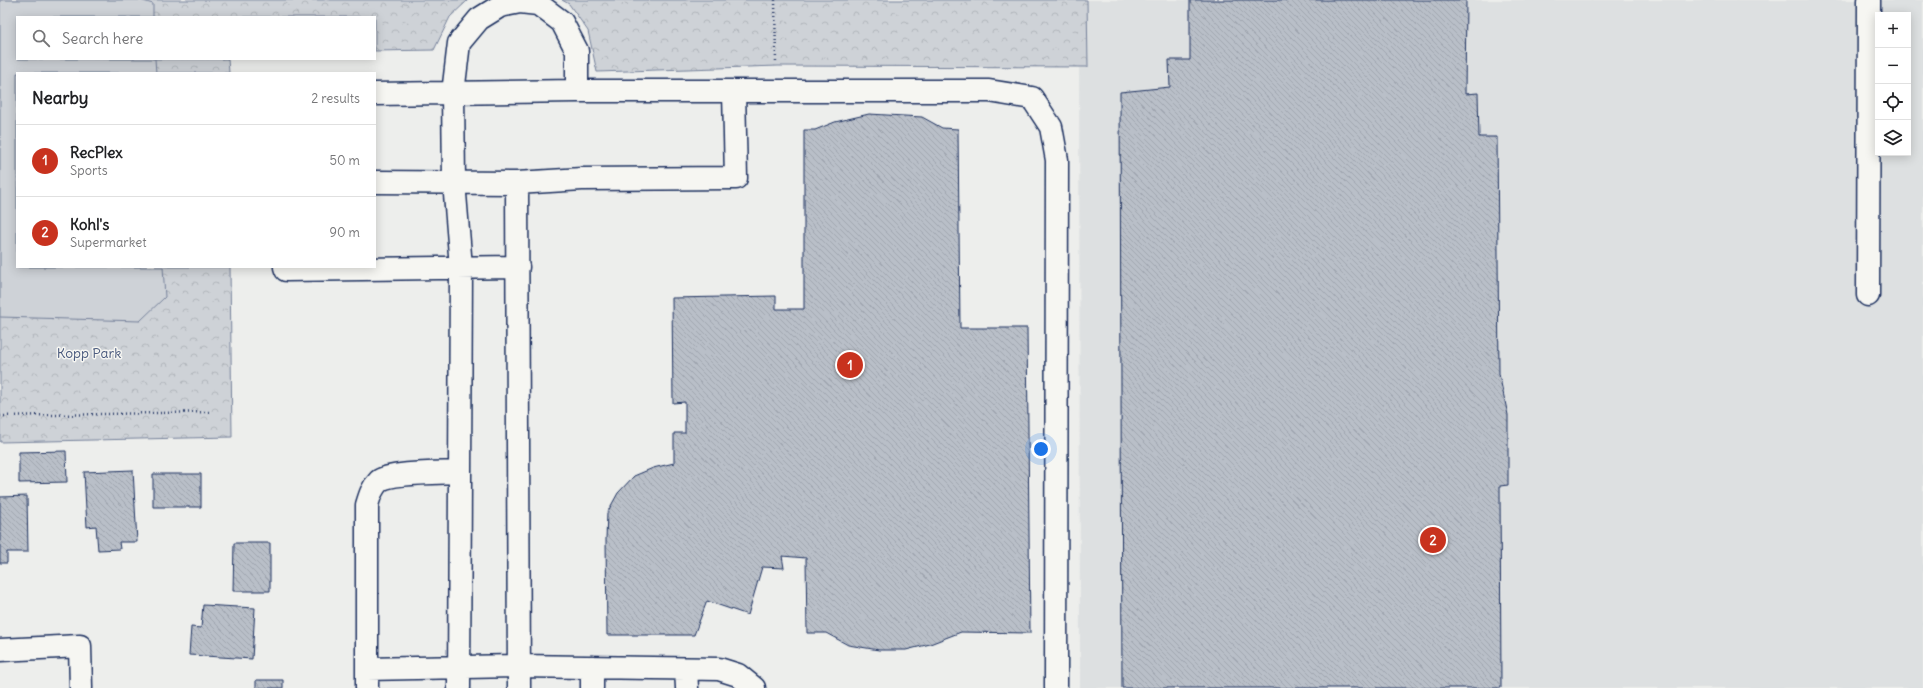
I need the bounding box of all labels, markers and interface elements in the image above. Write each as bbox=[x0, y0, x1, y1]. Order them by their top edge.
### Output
map controls bbox=[1875, 12, 1911, 156]
button: + bbox=[1875, 12, 1911, 48]
search box bbox=[16, 16, 376, 60]
icon: search bbox=[30, 27, 52, 49]
text: Search here bbox=[62, 29, 143, 48]
button: − bbox=[1875, 48, 1911, 84]
button: locate bbox=[1875, 84, 1911, 120]
text: Nearby bbox=[32, 87, 88, 109]
text: 2 results bbox=[311, 90, 360, 107]
button: layers bbox=[1875, 120, 1911, 156]
text: RecPlex bbox=[70, 143, 123, 162]
text: 1 bbox=[42, 152, 48, 169]
text: 50 m bbox=[329, 152, 360, 169]
text: Sports bbox=[70, 162, 108, 179]
text: Kohl's bbox=[70, 215, 109, 234]
text: 2 bbox=[41, 224, 49, 241]
text: 90 m bbox=[329, 224, 360, 241]
text: Supermarket bbox=[70, 234, 147, 251]
park label: Kopp Park bbox=[57, 344, 121, 362]
pin: 1 bbox=[837, 350, 863, 380]
your location bbox=[1031, 439, 1051, 459]
pin: 2 bbox=[1420, 525, 1446, 555]

